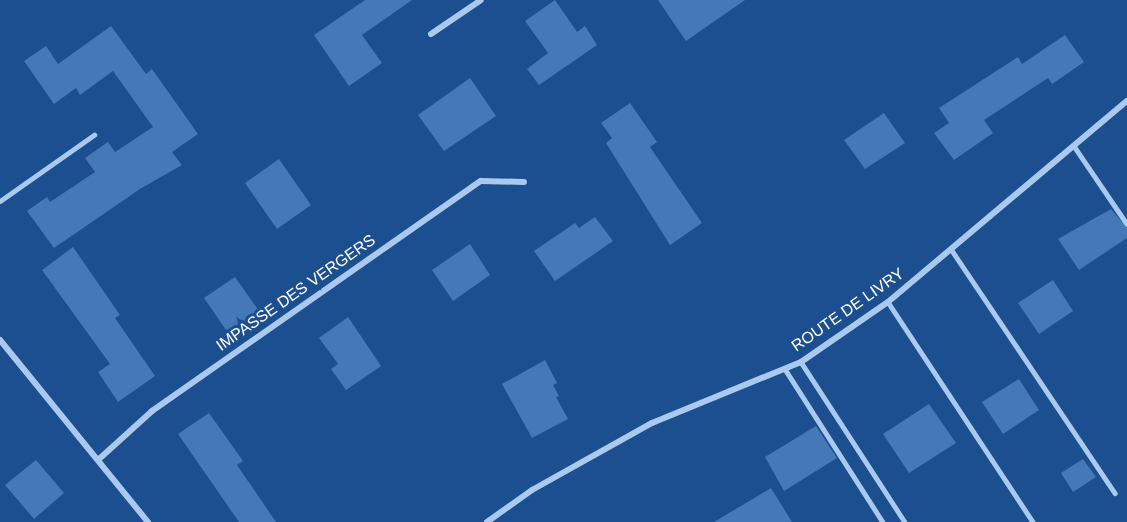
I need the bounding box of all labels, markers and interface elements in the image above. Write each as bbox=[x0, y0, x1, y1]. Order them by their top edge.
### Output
street label: IMPASSE DES VERGERS bbox=[213, 231, 379, 355]
street label: ROUTE DE LIVRY bbox=[788, 264, 908, 356]

